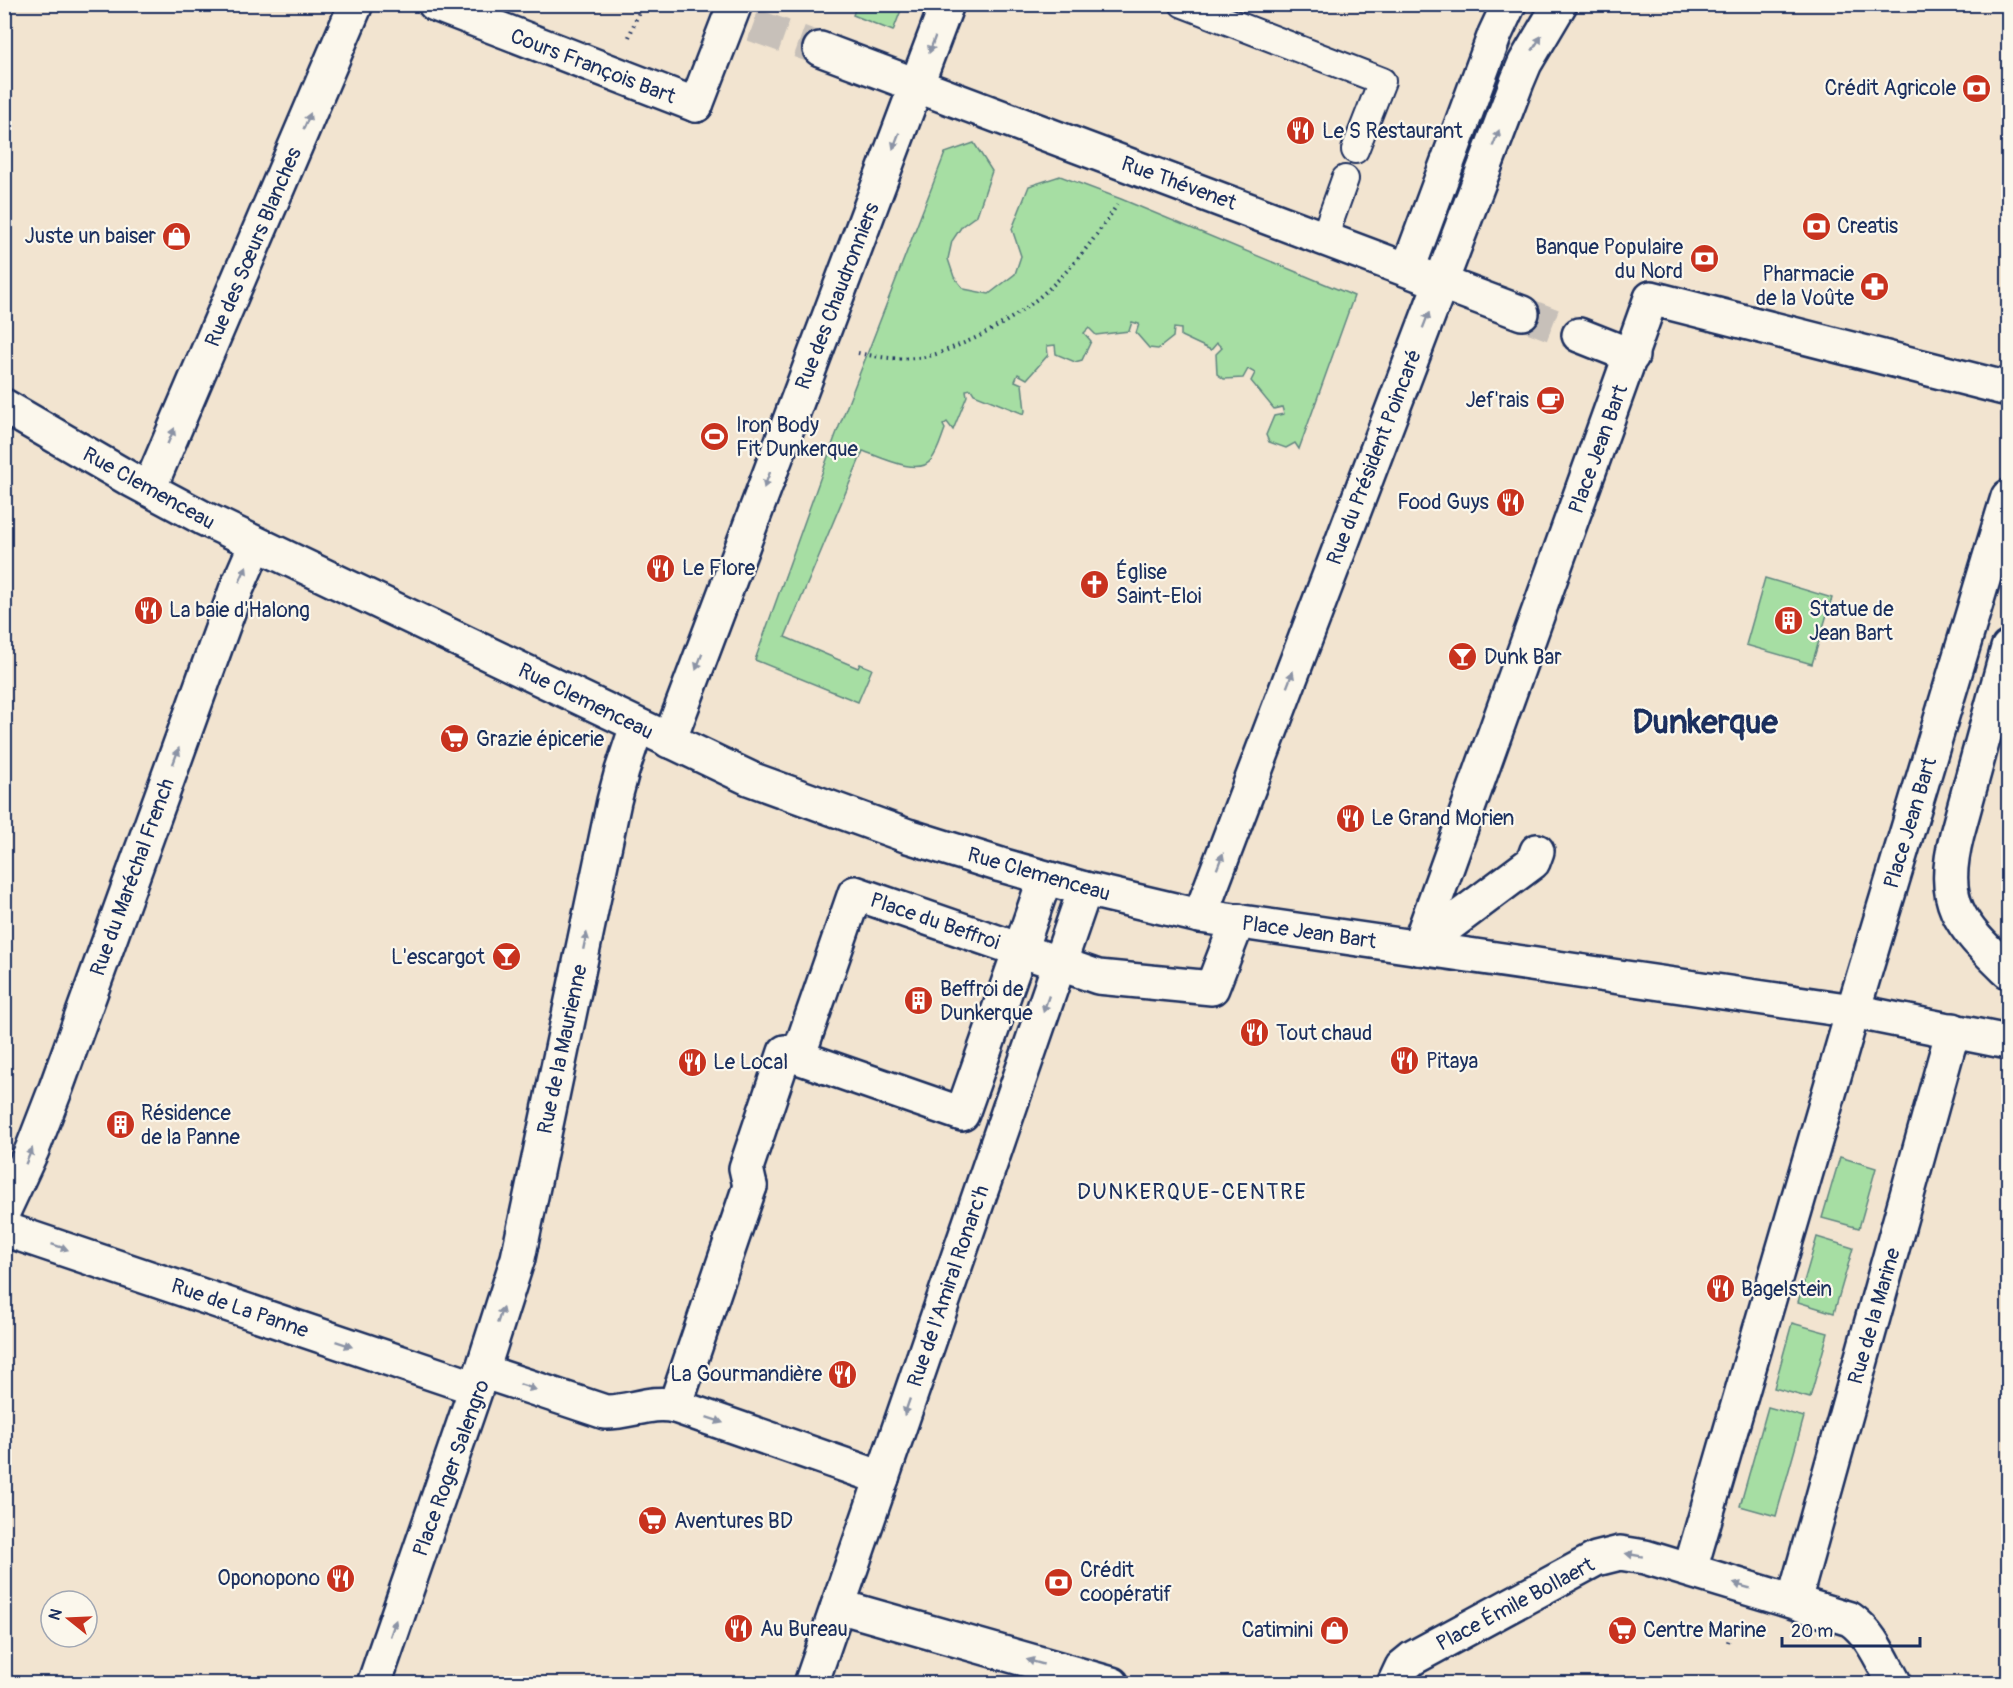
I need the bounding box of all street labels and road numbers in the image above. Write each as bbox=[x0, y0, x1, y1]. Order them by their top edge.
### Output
street label: Cours François Bart bbox=[506, 23, 680, 111]
street label: Rue des Sœurs Blanches bbox=[199, 143, 308, 351]
street label: Rue Thévenet bbox=[1118, 150, 1241, 217]
street label: Rue des Chaudronniers bbox=[789, 198, 886, 394]
street label: Rue du Président Poincaré bbox=[1321, 346, 1428, 569]
street label: Place Jean Bart bbox=[1563, 380, 1635, 517]
street label: Rue Clemenceau bbox=[78, 441, 220, 536]
street label: Rue Clemenceau bbox=[514, 657, 658, 746]
street label: Place Jean Bart bbox=[1878, 754, 1943, 892]
street label: Rue du Maréchal French bbox=[84, 775, 181, 980]
street label: Rue Clemenceau bbox=[964, 841, 1113, 908]
street label: Place du Beffroi bbox=[866, 887, 1003, 956]
street label: Place Jean Bart bbox=[1240, 910, 1378, 955]
street label: Rue de la Maurienne bbox=[531, 961, 594, 1136]
street label: Rue de l'Amiral Ronarc'h bbox=[901, 1182, 996, 1391]
street label: Rue de la Marine bbox=[1842, 1244, 1907, 1387]
street label: Rue de La Panne bbox=[168, 1272, 313, 1345]
street label: Place Roger Salengro bbox=[407, 1376, 496, 1560]
street label: Place Émile Bollaert bbox=[1432, 1551, 1599, 1657]

